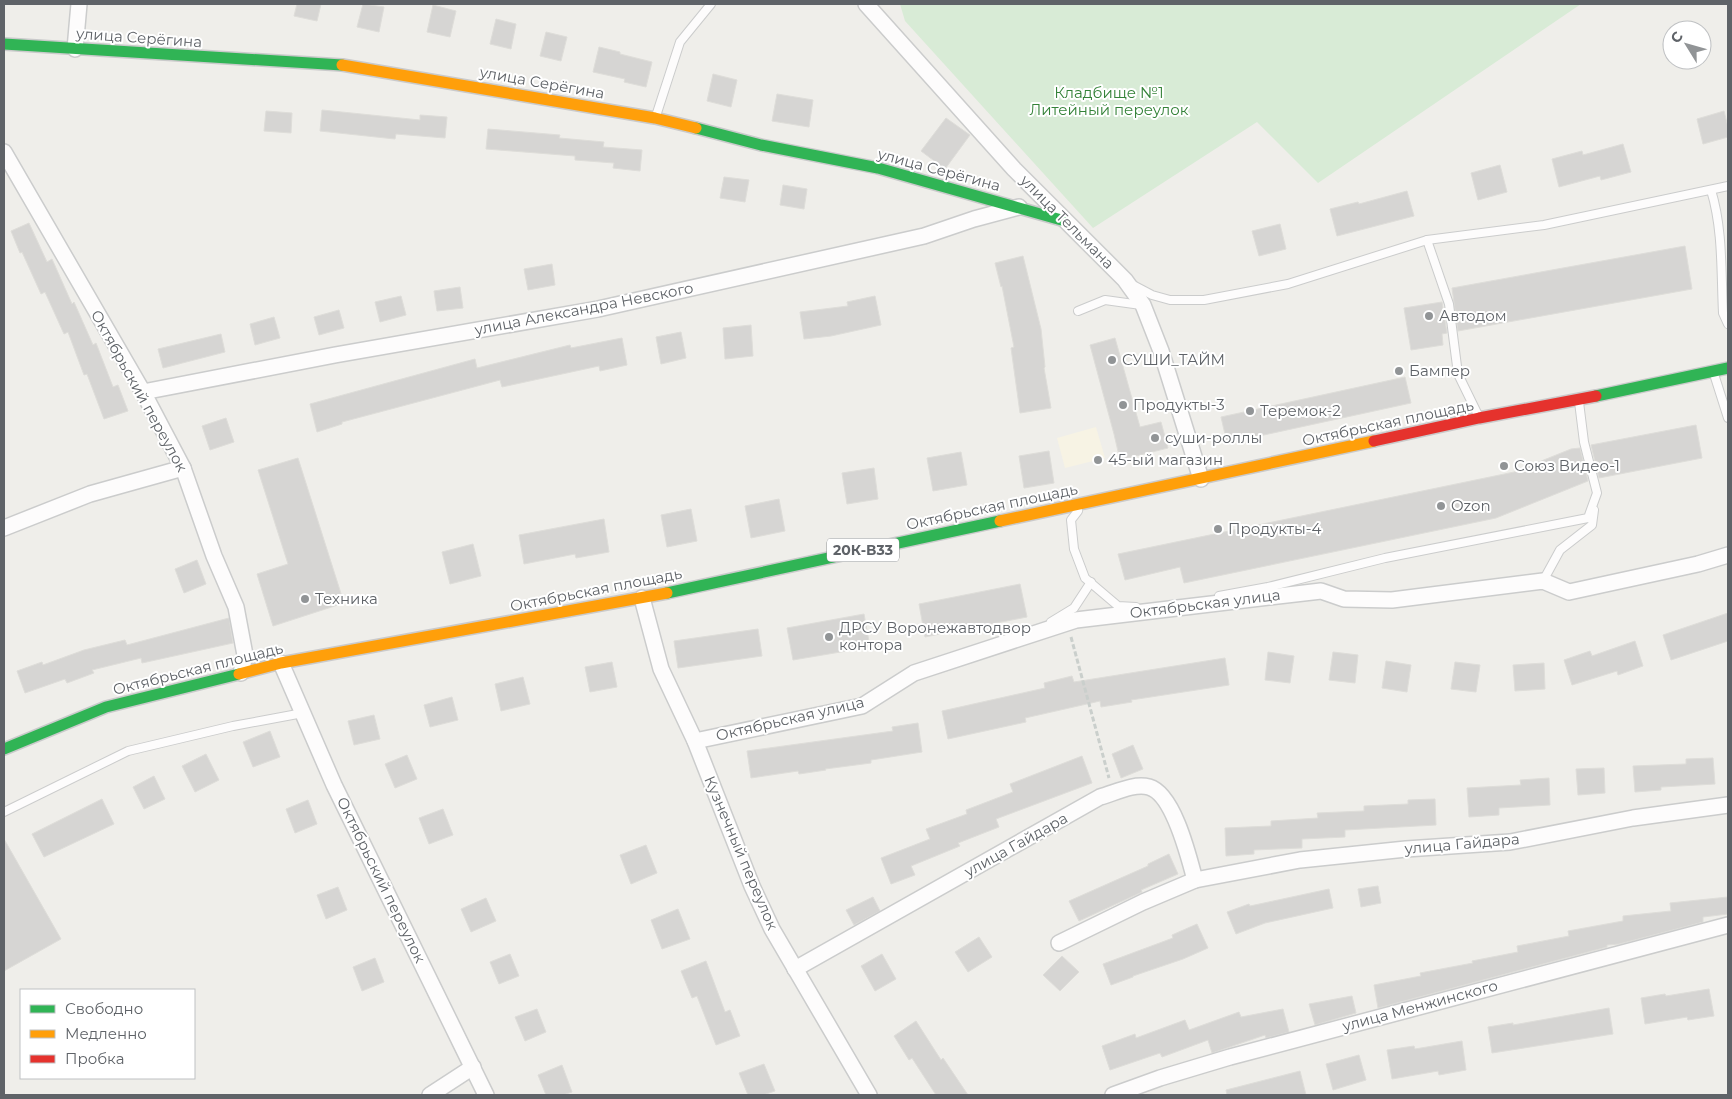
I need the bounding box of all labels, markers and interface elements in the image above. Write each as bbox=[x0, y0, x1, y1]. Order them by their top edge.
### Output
north arrow bbox=[1662, 20, 1712, 70]
street label: улица Серёгина bbox=[74, 24, 203, 51]
text: С bbox=[1666, 28, 1687, 47]
street label: улица Серёгина bbox=[477, 62, 606, 103]
park label: Кладбище №1 Литейный переулок bbox=[1029, 83, 1189, 119]
street label: улица Серёгина bbox=[875, 144, 1003, 195]
street label: улица Тельмана bbox=[1016, 170, 1118, 273]
street label: улица Александра Невского bbox=[472, 278, 695, 339]
street label: Октябрьский переулок bbox=[87, 306, 192, 475]
place label: Автодом bbox=[1439, 306, 1507, 325]
marker: Автодом bbox=[1423, 310, 1435, 322]
place label: СУШИ_ТАЙМ bbox=[1122, 350, 1225, 369]
marker: СУШИ_ТАЙМ bbox=[1106, 354, 1118, 366]
place label: Бампер bbox=[1409, 361, 1470, 380]
marker: Бампер bbox=[1393, 365, 1405, 377]
place label: Продукты-3 bbox=[1133, 395, 1225, 414]
street label: Октябрьская площадь bbox=[1300, 395, 1475, 450]
marker: Продукты-3 bbox=[1117, 399, 1129, 411]
place label: Теремок-2 bbox=[1260, 401, 1341, 420]
marker: Теремок-2 bbox=[1244, 405, 1256, 417]
place label: суши-роллы bbox=[1165, 428, 1262, 447]
marker: суши-роллы bbox=[1149, 432, 1161, 444]
place label: 45-ый магазин bbox=[1108, 450, 1223, 469]
marker: 45-ый магазин bbox=[1092, 454, 1104, 466]
place label: Союз Видео-1 bbox=[1514, 456, 1620, 475]
marker: Союз Видео-1 bbox=[1498, 460, 1510, 472]
street label: Октябрьская площадь bbox=[904, 479, 1079, 534]
place label: Ozon bbox=[1451, 496, 1491, 515]
marker: Ozon bbox=[1435, 500, 1447, 512]
place label: Продукты-4 bbox=[1228, 519, 1322, 538]
marker: Продукты-4 bbox=[1212, 523, 1224, 535]
road number: 20К-В33 bbox=[827, 538, 899, 562]
street label: Октябрьская площадь bbox=[508, 564, 683, 616]
street label: Октябрьская улица bbox=[1129, 585, 1281, 622]
place label: Техника bbox=[315, 589, 378, 608]
marker: Техника bbox=[299, 593, 311, 605]
place label: ДРСУ Воронежавтодвор контора bbox=[839, 618, 1031, 654]
marker: ДРСУ Воронежавтодвор контора bbox=[823, 631, 835, 643]
street label: Октябрьская площадь bbox=[111, 638, 285, 699]
street label: Октябрьская улица bbox=[714, 692, 866, 745]
street label: Кузнечный переулок bbox=[700, 773, 783, 933]
street label: Октябрьский переулок bbox=[333, 794, 430, 966]
street label: улица Гайдара bbox=[960, 808, 1071, 881]
street label: улица Гайдара bbox=[1403, 829, 1520, 858]
street label: улица Менжинского bbox=[1339, 976, 1500, 1036]
legend bbox=[20, 989, 195, 1079]
text: Свободно bbox=[65, 999, 143, 1018]
text: Медленно bbox=[65, 1024, 147, 1043]
text: Пробка bbox=[65, 1049, 124, 1068]

